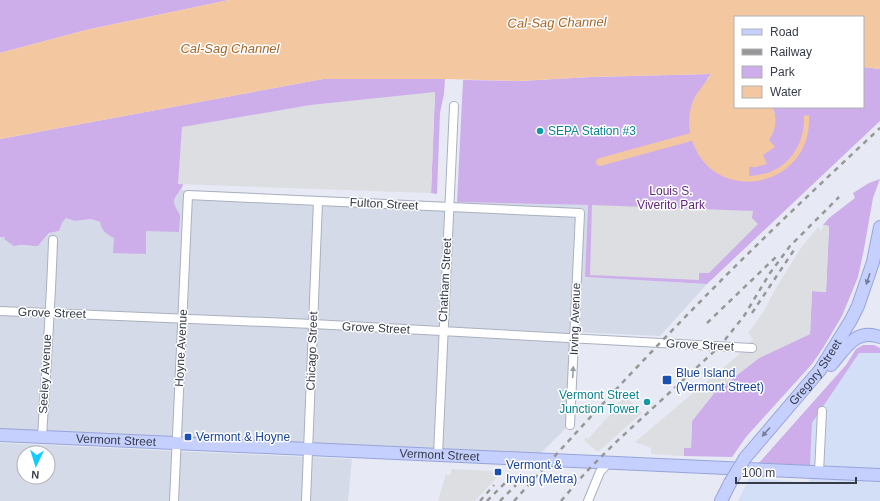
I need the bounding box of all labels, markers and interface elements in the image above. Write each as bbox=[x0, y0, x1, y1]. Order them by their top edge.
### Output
water label: Cal-Sag Channel bbox=[507, 14, 608, 31]
legend bbox=[734, 16, 864, 108]
text: Road bbox=[770, 25, 799, 39]
water label: Cal-Sag Channel bbox=[180, 41, 281, 56]
text: Railway bbox=[770, 45, 812, 59]
text: Park bbox=[770, 65, 796, 79]
text: Water bbox=[770, 85, 802, 99]
place label: SEPA Station #3 bbox=[548, 124, 636, 138]
marker: SEPA Station #3 bbox=[535, 126, 545, 136]
park label: Louis S. Viverito Park bbox=[637, 184, 706, 212]
street label: Fulton Street bbox=[349, 195, 419, 213]
street label: Chatham Street bbox=[436, 237, 454, 322]
one-way arrow bbox=[864, 273, 870, 285]
street label: Irving Avenue bbox=[567, 282, 583, 355]
street label: Grove Street bbox=[18, 305, 87, 321]
street label: Hoyne Avenue bbox=[172, 308, 190, 387]
street label: Chicago Street bbox=[304, 310, 320, 391]
street label: Grove Street bbox=[342, 319, 411, 337]
street label: Seeley Avenue bbox=[36, 333, 54, 414]
street label: Grove Street bbox=[666, 336, 735, 354]
street label: Gregory Street bbox=[786, 336, 845, 408]
one-way arrow bbox=[570, 365, 576, 378]
place label: Blue Island (Vermont Street) bbox=[676, 366, 764, 394]
marker: Blue Island (Vermont Street) bbox=[661, 374, 673, 386]
place label: Vermont Street Junction Tower bbox=[559, 388, 640, 416]
marker: Vermont Street Junction Tower bbox=[642, 397, 652, 407]
one-way arrow bbox=[762, 426, 771, 437]
place label: Vermont & Hoyne bbox=[196, 430, 290, 444]
street label: Vermont Street bbox=[76, 431, 157, 449]
marker: Vermont & Hoyne bbox=[183, 432, 193, 442]
north arrow bbox=[16, 445, 56, 485]
street label: Vermont Street bbox=[399, 446, 481, 464]
place label: Vermont & Irving (Metra) bbox=[506, 458, 577, 486]
scale bar bbox=[736, 459, 856, 485]
text: 100 m bbox=[742, 466, 775, 480]
marker: Vermont & Irving (Metra) bbox=[493, 467, 503, 477]
text: N bbox=[31, 469, 40, 481]

